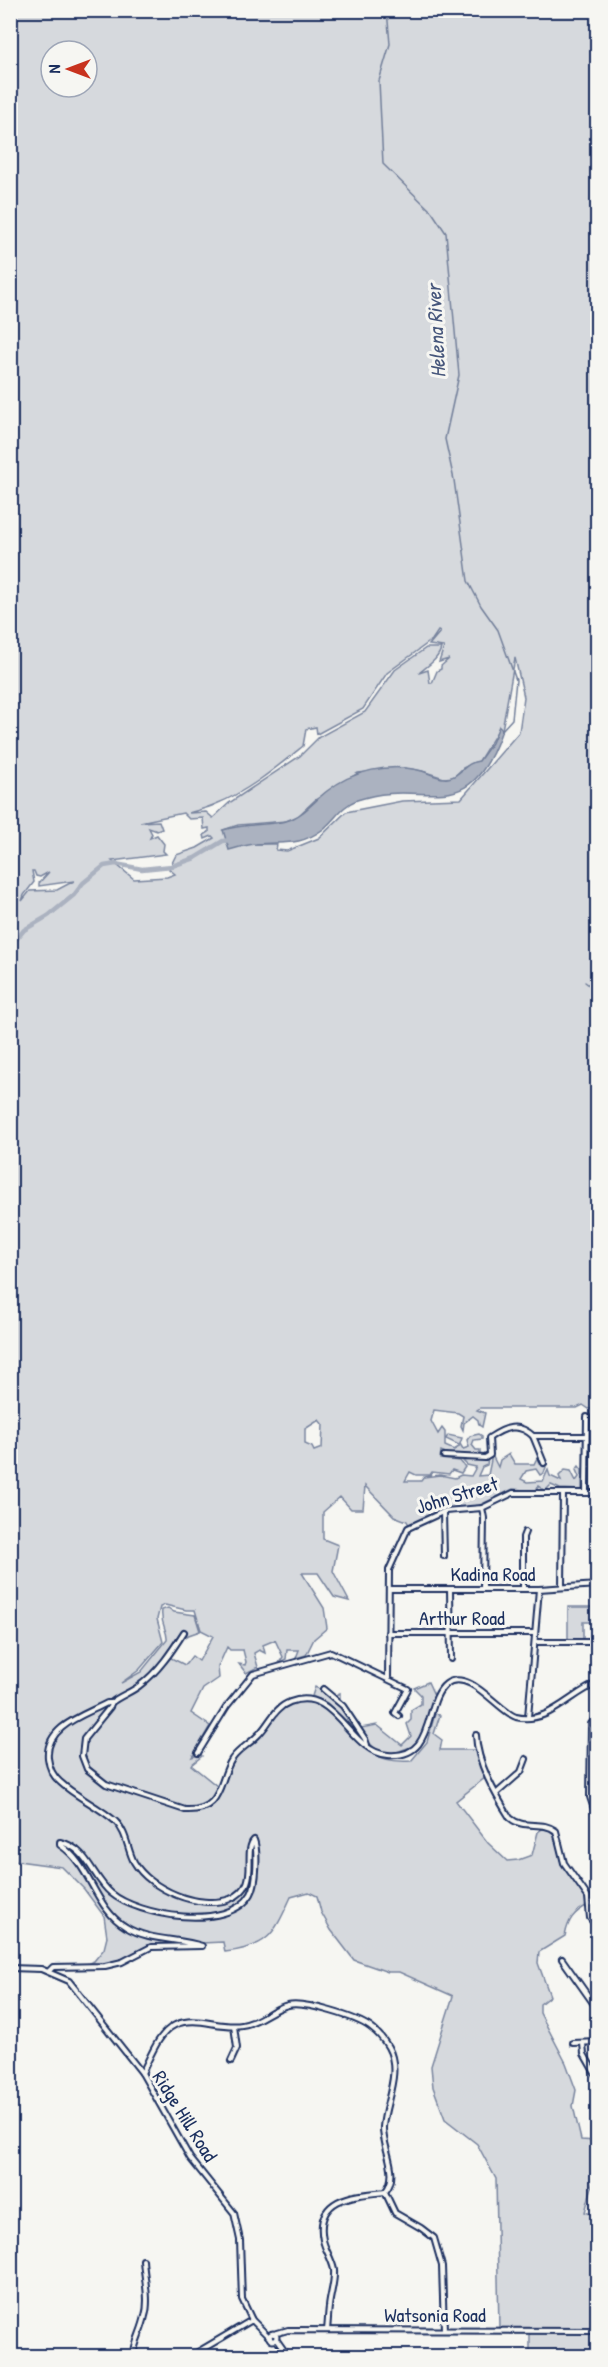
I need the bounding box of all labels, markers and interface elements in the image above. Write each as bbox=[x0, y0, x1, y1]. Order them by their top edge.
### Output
north arrow bbox=[39, 39, 99, 99]
text: N bbox=[43, 64, 65, 73]
water label: Helena River bbox=[418, 281, 452, 379]
street label: John Street bbox=[413, 1469, 502, 1520]
street label: Kadina Road bbox=[451, 1560, 536, 1587]
street label: Arthur Road bbox=[419, 1604, 505, 1631]
street label: Ridge Hill Road bbox=[147, 2065, 224, 2167]
street label: Watsonia Road bbox=[384, 2301, 486, 2328]

